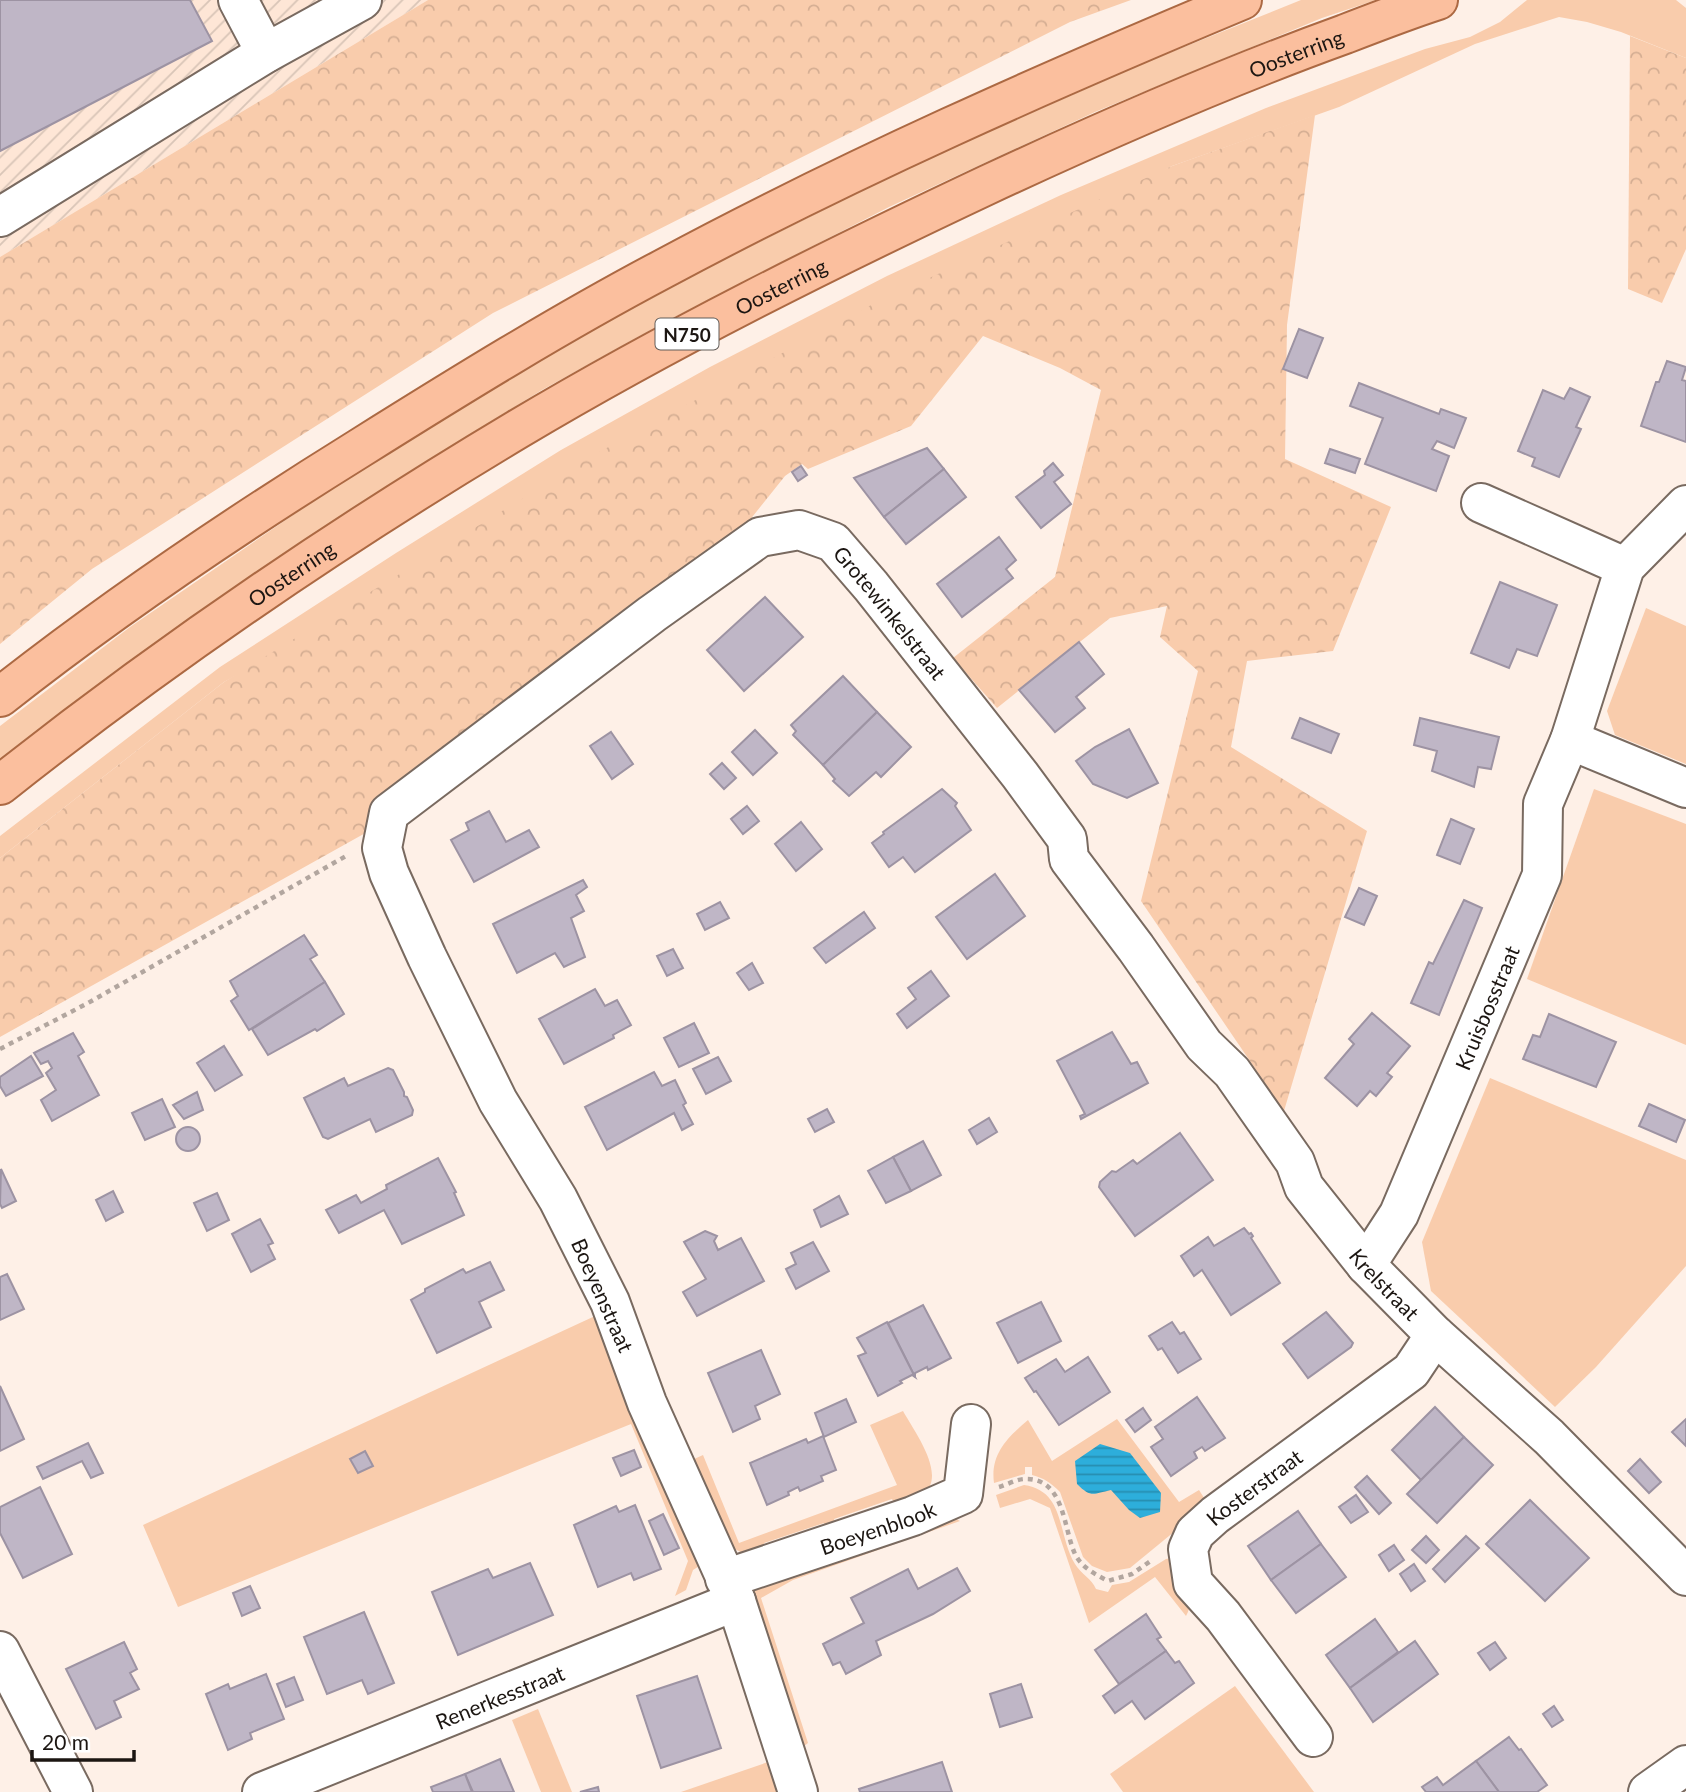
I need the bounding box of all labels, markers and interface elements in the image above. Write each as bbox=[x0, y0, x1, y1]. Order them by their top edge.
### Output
street label: Oosterring bbox=[1245, 23, 1347, 82]
street label: Oosterring bbox=[730, 252, 830, 319]
road number: N750 bbox=[656, 318, 718, 350]
street label: Oosterring bbox=[243, 535, 339, 611]
street label: Grotewinkelstraat bbox=[829, 540, 952, 684]
street label: Kruisbosstraat bbox=[1449, 941, 1524, 1073]
street label: Boeyenstraat bbox=[567, 1234, 639, 1356]
street label: Krelstraat bbox=[1345, 1243, 1425, 1325]
street label: Kosterstraat bbox=[1200, 1443, 1307, 1530]
street label: Boeyenblook bbox=[816, 1495, 939, 1559]
street label: Renerkesstraat bbox=[431, 1659, 568, 1733]
scale bar bbox=[32, 1718, 133, 1762]
text: 20 m bbox=[42, 1729, 89, 1754]

